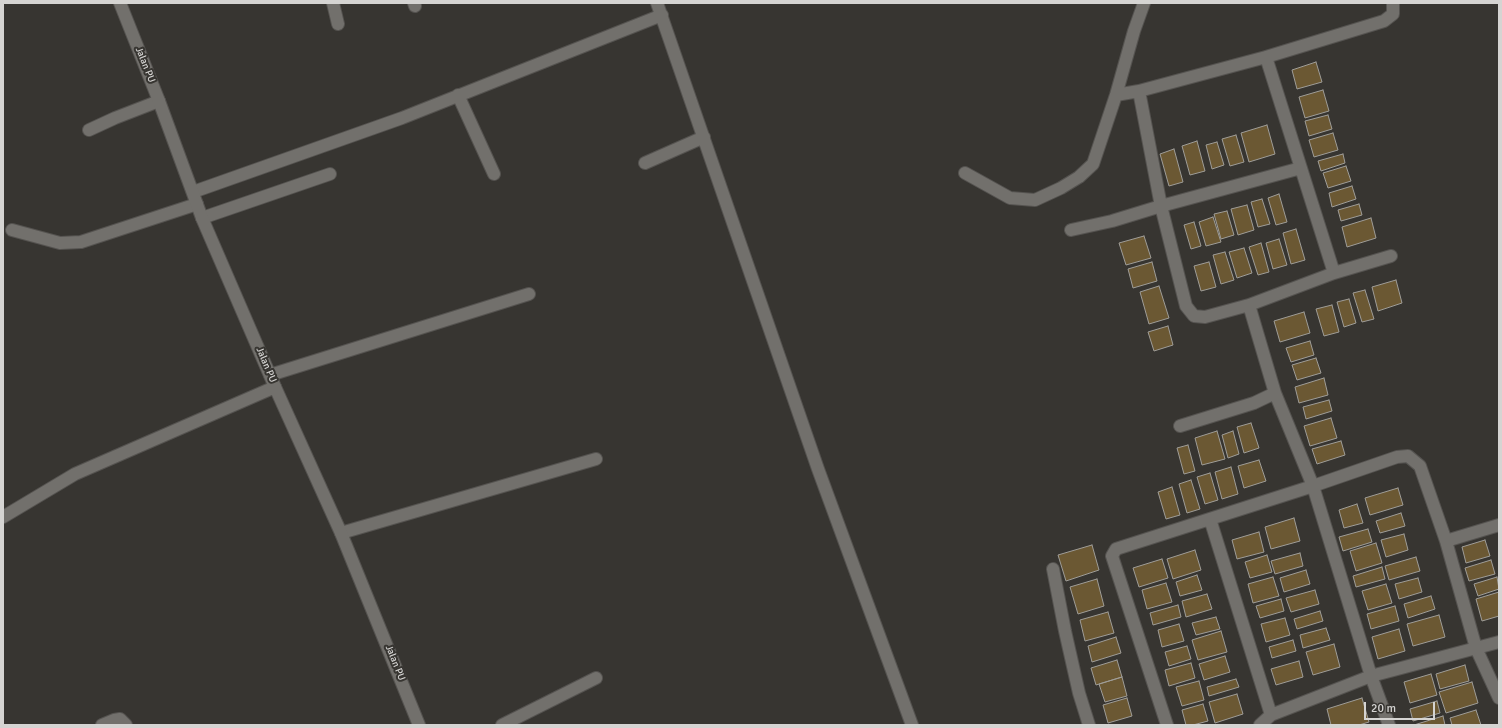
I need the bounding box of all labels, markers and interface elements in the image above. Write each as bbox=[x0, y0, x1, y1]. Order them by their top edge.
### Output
street label: Jalan PU bbox=[132, 45, 158, 85]
street label: Jalan PU bbox=[253, 345, 279, 385]
street label: Jalan PU bbox=[382, 643, 408, 683]
scale bar bbox=[1366, 694, 1437, 720]
text: 20 m bbox=[1371, 701, 1396, 716]

